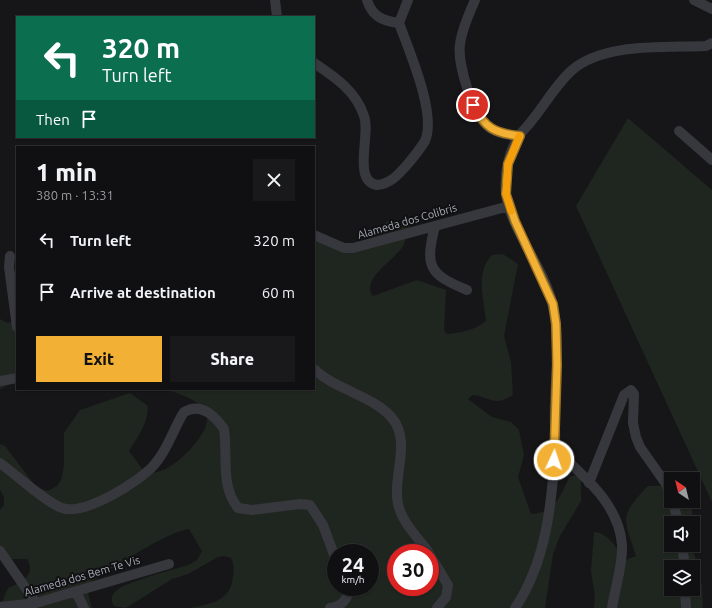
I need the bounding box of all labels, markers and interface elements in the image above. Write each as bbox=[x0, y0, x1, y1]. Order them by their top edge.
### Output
icon: left bbox=[36, 32, 88, 84]
text: 320 m bbox=[102, 32, 180, 63]
text: Turn left bbox=[102, 65, 172, 85]
pin bbox=[456, 88, 490, 122]
icon: arrive bbox=[462, 94, 484, 116]
icon: arrive bbox=[78, 108, 100, 130]
text: Then bbox=[36, 111, 70, 128]
text: 1 min bbox=[36, 159, 97, 186]
button: close bbox=[253, 159, 295, 201]
text: 380 m · 13:31 bbox=[36, 188, 114, 202]
street label: Alameda dos Colibris bbox=[356, 201, 458, 241]
icon: left bbox=[36, 229, 58, 251]
text: Turn left bbox=[70, 232, 131, 249]
text: 320 m bbox=[253, 232, 295, 249]
icon: arrive bbox=[36, 281, 58, 303]
text: Arrive at destination bbox=[70, 284, 216, 301]
text: 60 m bbox=[262, 284, 295, 301]
button: Exit bbox=[36, 336, 162, 382]
button: Share bbox=[170, 336, 295, 382]
position arrow bbox=[533, 439, 575, 481]
north arrow bbox=[664, 472, 700, 508]
map controls bbox=[664, 472, 700, 596]
button: sound bbox=[664, 516, 700, 552]
speed limit sign: 30 bbox=[387, 544, 439, 596]
text: 24 bbox=[342, 553, 364, 576]
street label: Alameda dos Bem Te Vis bbox=[23, 554, 142, 598]
button: layers bbox=[664, 560, 700, 596]
text: km/h bbox=[341, 574, 365, 585]

